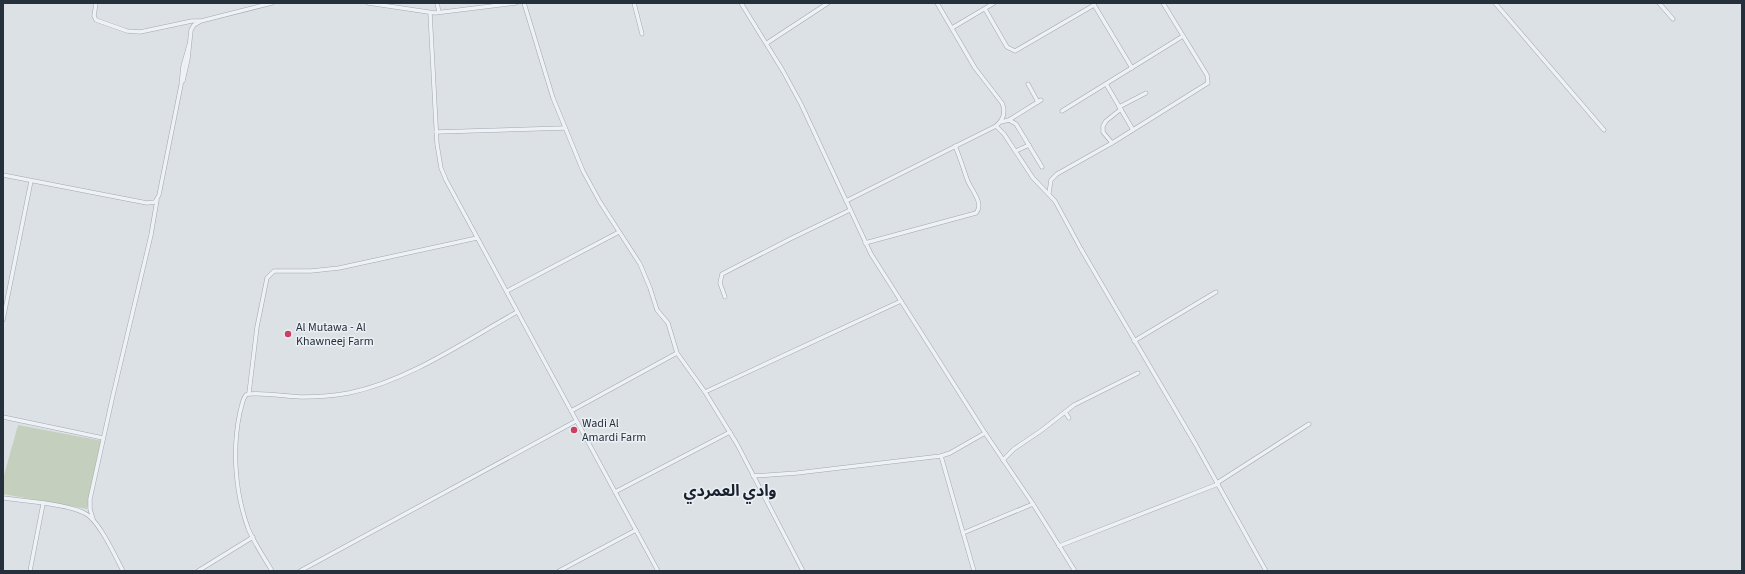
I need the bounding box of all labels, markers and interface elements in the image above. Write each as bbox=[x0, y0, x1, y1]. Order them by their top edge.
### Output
place label: Al Mutawa - Al Khawneej Farm bbox=[296, 319, 374, 350]
marker: Al Mutawa - Al Khawneej Farm bbox=[283, 329, 293, 339]
place label: Wadi Al Amardi Farm bbox=[582, 415, 646, 446]
marker: Wadi Al Amardi Farm bbox=[569, 425, 579, 435]
district label: وادي العمردي bbox=[683, 480, 777, 504]

